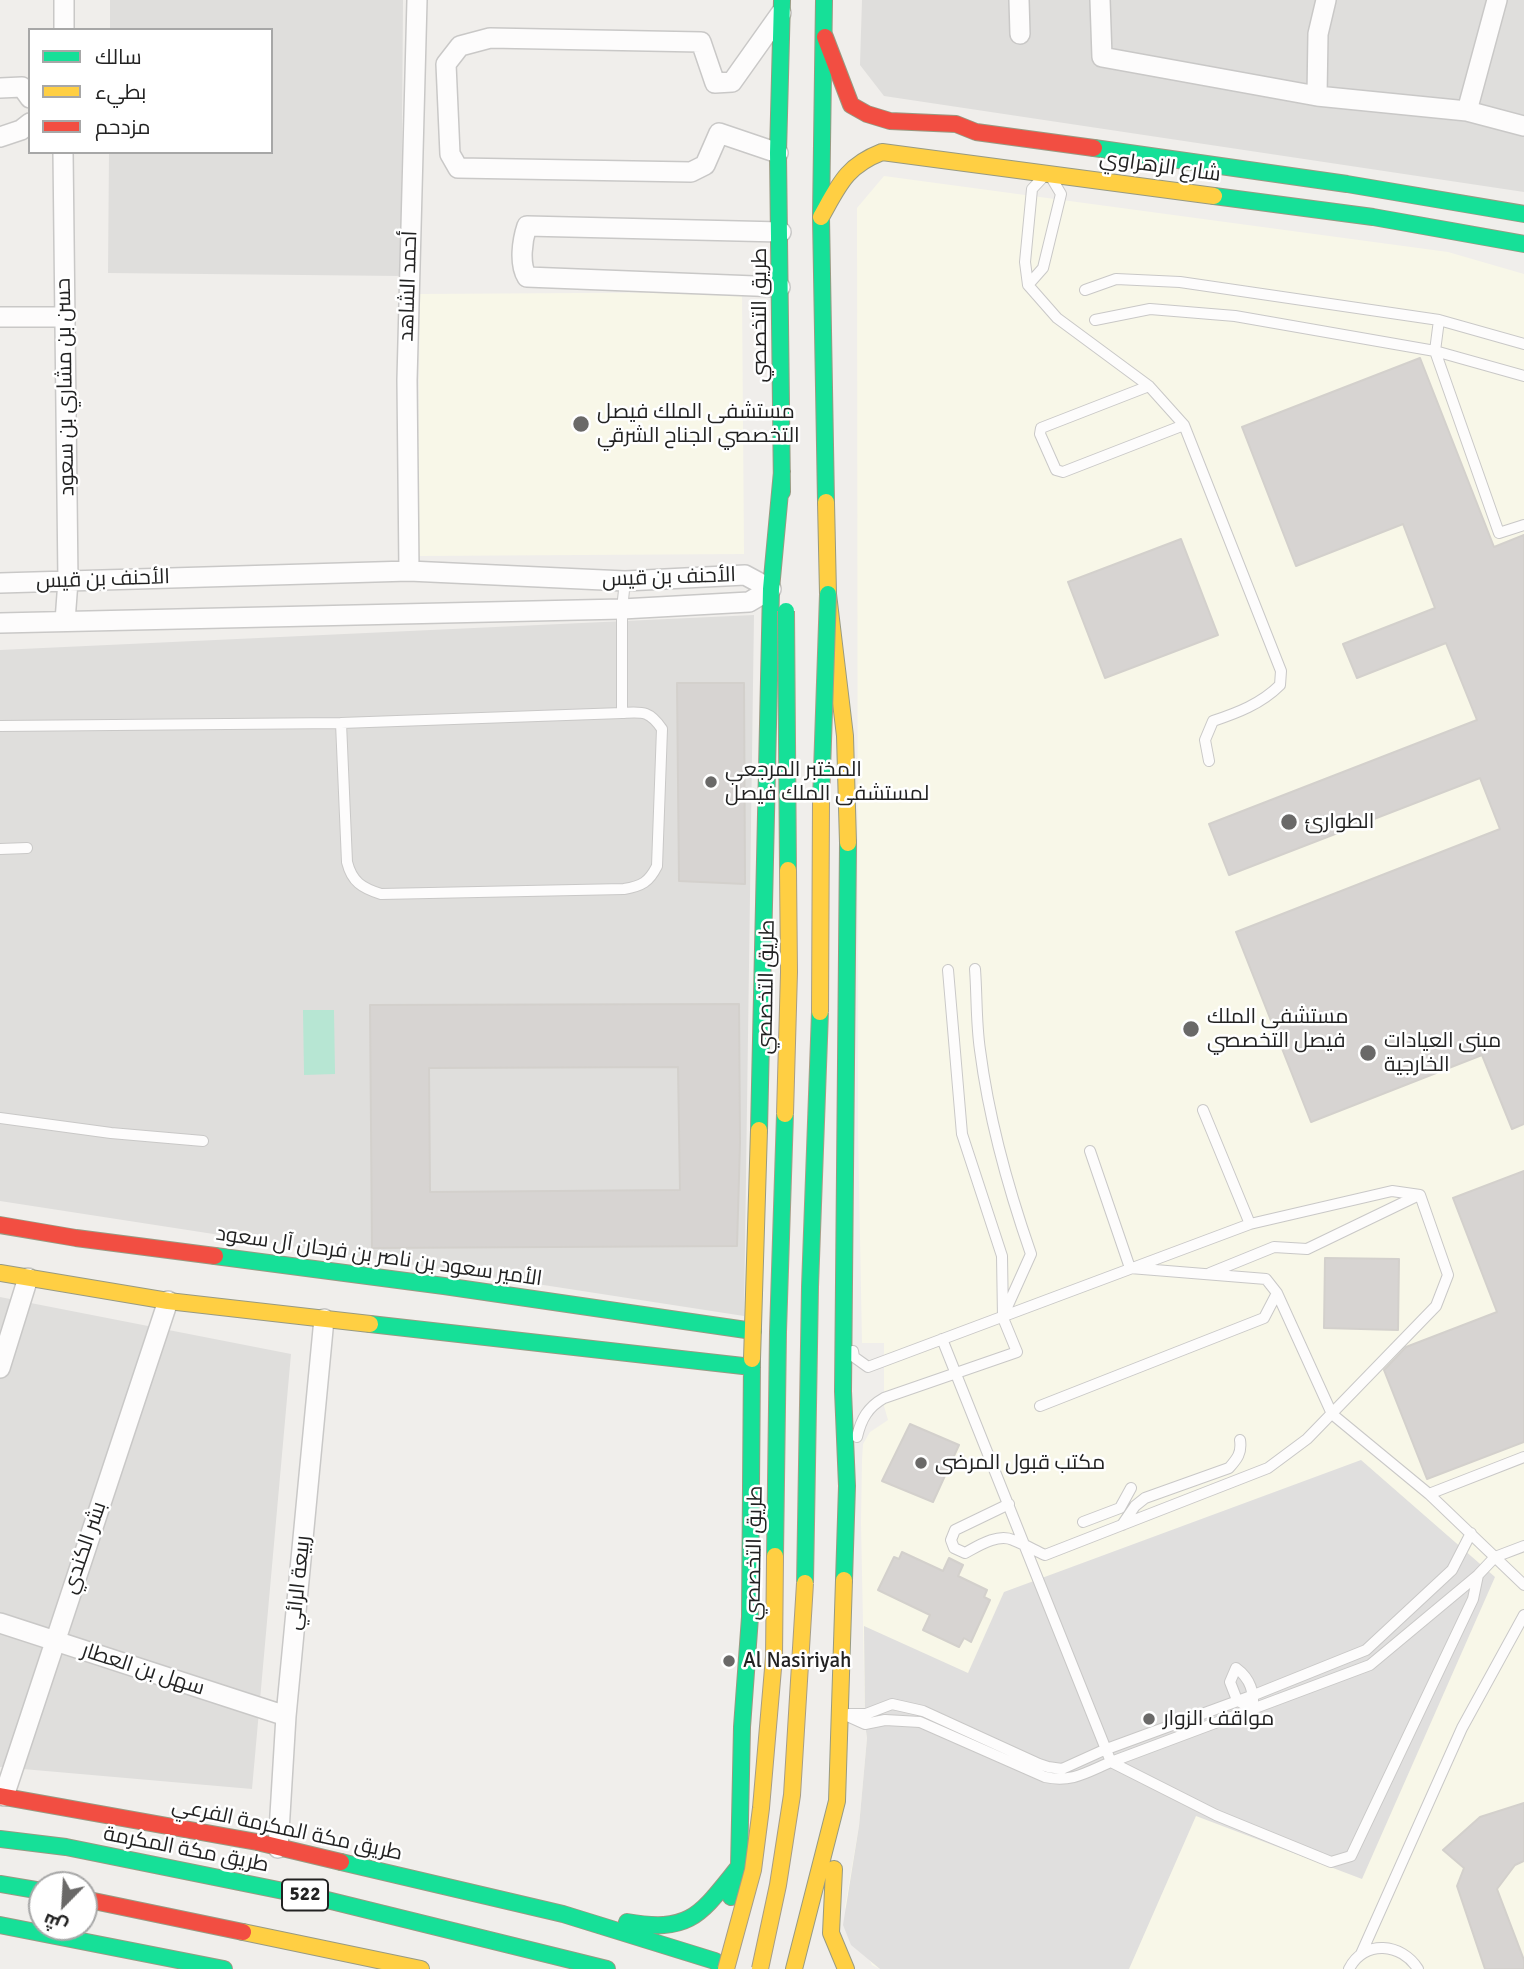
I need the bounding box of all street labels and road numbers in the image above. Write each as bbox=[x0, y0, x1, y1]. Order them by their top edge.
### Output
street label: شارع الزهراوي bbox=[1098, 146, 1222, 188]
street label: أحمد الشاهد bbox=[394, 230, 424, 342]
street label: طريق التخصصي bbox=[747, 248, 773, 382]
street label: حسن بن مشاري بن سعود bbox=[51, 278, 81, 496]
street label: الأحنف بن قيس bbox=[602, 563, 736, 593]
street label: الأحنف بن قيس bbox=[36, 565, 170, 595]
street label: طريق التخصصي bbox=[753, 919, 781, 1055]
street label: الأمير سعود بن ناصر بن فرحان آل سعود bbox=[214, 1222, 544, 1292]
street label: طريق التخصصي bbox=[741, 1485, 769, 1621]
street label: بشر الكندي bbox=[58, 1499, 112, 1597]
street label: ربيعة الرائي bbox=[282, 1534, 316, 1632]
street label: سهل بن العطار bbox=[78, 1638, 208, 1702]
street label: طريق مكة المكرمة الفرعي bbox=[170, 1793, 404, 1867]
street label: طريق مكة المكرمة bbox=[101, 1822, 271, 1878]
road number: 522 bbox=[282, 1880, 328, 1910]

